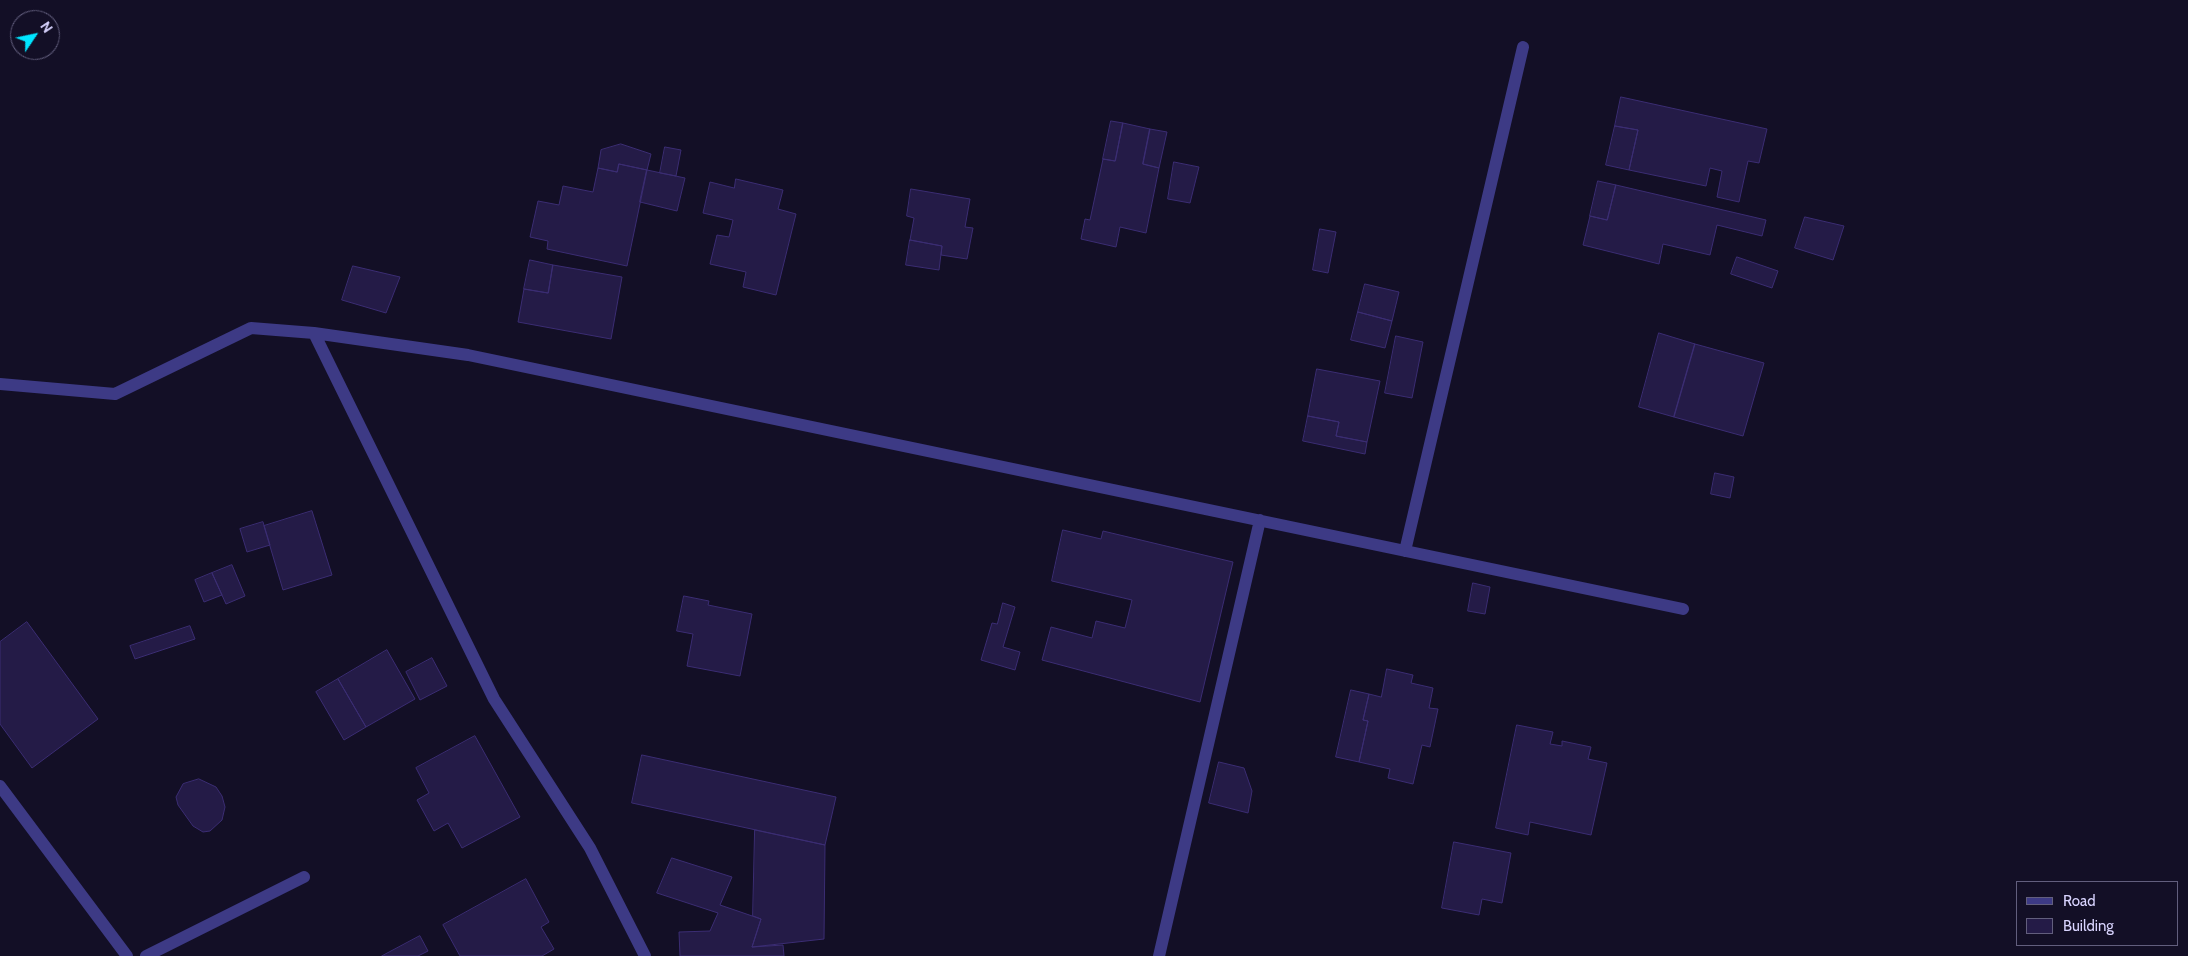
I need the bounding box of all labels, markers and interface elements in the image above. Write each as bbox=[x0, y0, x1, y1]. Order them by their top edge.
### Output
north arrow bbox=[10, 10, 60, 60]
text: N bbox=[36, 18, 57, 36]
legend bbox=[2016, 881, 2178, 946]
text: Road bbox=[2063, 892, 2096, 910]
text: Building bbox=[2063, 917, 2114, 935]

